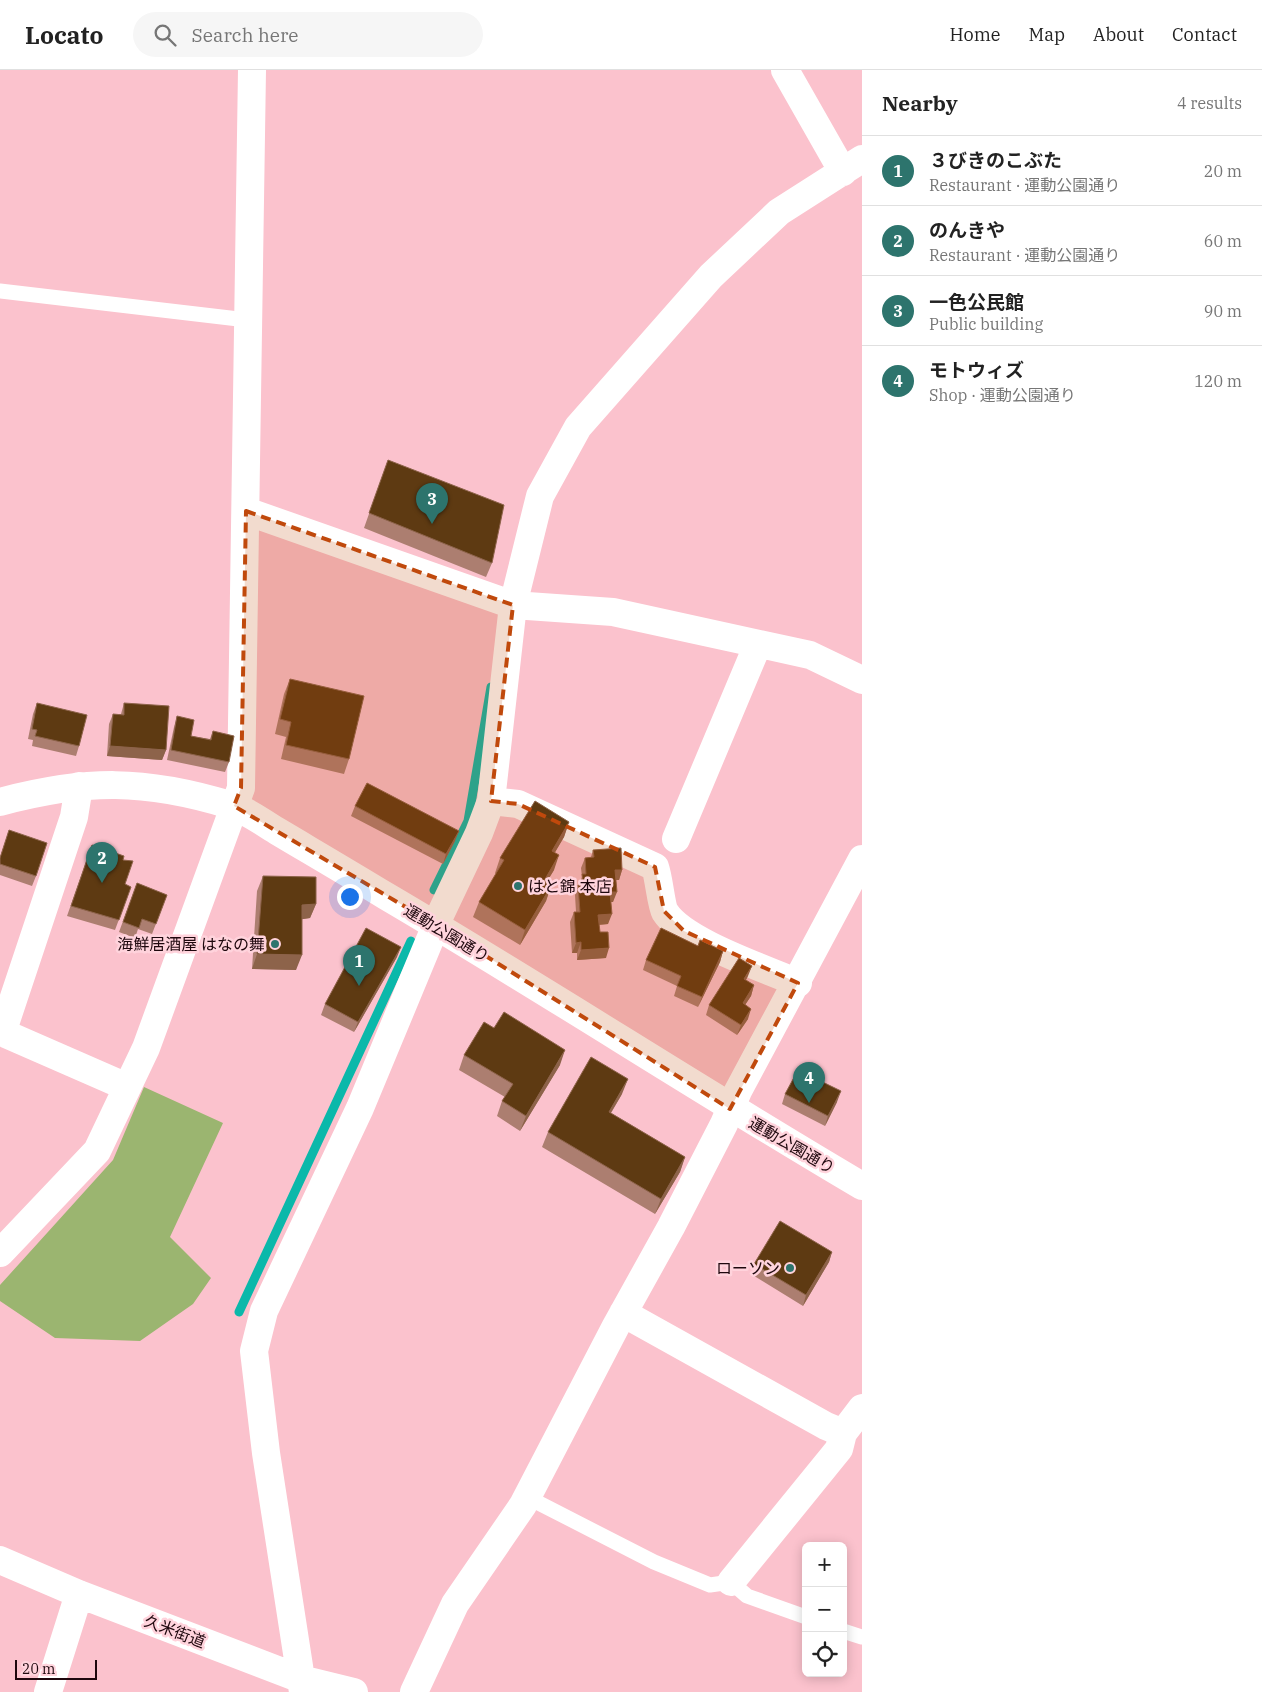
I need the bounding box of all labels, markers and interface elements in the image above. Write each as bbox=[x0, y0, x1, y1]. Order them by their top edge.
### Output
search box bbox=[133, 12, 483, 57]
text: Locato bbox=[25, 19, 103, 51]
icon: search bbox=[151, 21, 179, 49]
text: Search here bbox=[191, 23, 299, 47]
text: Home bbox=[949, 23, 1001, 46]
text: Map bbox=[1029, 23, 1065, 46]
text: About bbox=[1093, 23, 1144, 46]
text: Contact bbox=[1172, 23, 1237, 46]
text: Nearby bbox=[882, 89, 958, 117]
text: 4 results bbox=[1177, 93, 1242, 113]
text: ３びきのこぶた bbox=[929, 148, 1062, 172]
text: 1 bbox=[893, 161, 903, 181]
text: 20 m bbox=[1204, 161, 1242, 181]
text: Restaurant · 運動公園通り bbox=[929, 175, 1120, 195]
text: のんきや bbox=[929, 218, 1005, 242]
text: 2 bbox=[893, 231, 903, 251]
text: 60 m bbox=[1204, 231, 1242, 251]
text: Restaurant · 運動公園通り bbox=[929, 245, 1120, 265]
text: 一色公民館 bbox=[929, 290, 1024, 314]
text: 3 bbox=[893, 301, 903, 321]
text: 90 m bbox=[1204, 301, 1242, 321]
text: Public building bbox=[929, 314, 1043, 334]
text: モトウィズ bbox=[929, 358, 1024, 382]
text: 4 bbox=[893, 371, 903, 391]
text: 120 m bbox=[1194, 371, 1242, 391]
text: Shop · 運動公園通り bbox=[929, 385, 1076, 405]
pin: 3 bbox=[416, 483, 448, 524]
pin: 2 bbox=[86, 842, 118, 883]
place label: はと錦 本店 bbox=[528, 876, 612, 896]
marker: はと錦 本店 bbox=[512, 880, 524, 892]
your location bbox=[337, 884, 363, 910]
street label: 運動公園通り bbox=[401, 900, 493, 966]
place label: 海鮮居酒屋 はなの舞 bbox=[117, 934, 265, 954]
marker: 海鮮居酒屋 はなの舞 bbox=[269, 938, 281, 950]
pin: 1 bbox=[343, 945, 375, 986]
pin: 4 bbox=[793, 1062, 825, 1103]
street label: 運動公園通り bbox=[745, 1112, 839, 1178]
place label: ローソン bbox=[716, 1258, 780, 1278]
marker: ローソン bbox=[784, 1262, 796, 1274]
map controls bbox=[802, 1542, 847, 1677]
button: + bbox=[802, 1542, 847, 1587]
button: − bbox=[802, 1587, 847, 1632]
street label: 久米街道 bbox=[142, 1610, 208, 1652]
button: locate bbox=[802, 1632, 847, 1677]
scale bar bbox=[15, 1657, 98, 1680]
text: 20 m bbox=[22, 1660, 55, 1678]

